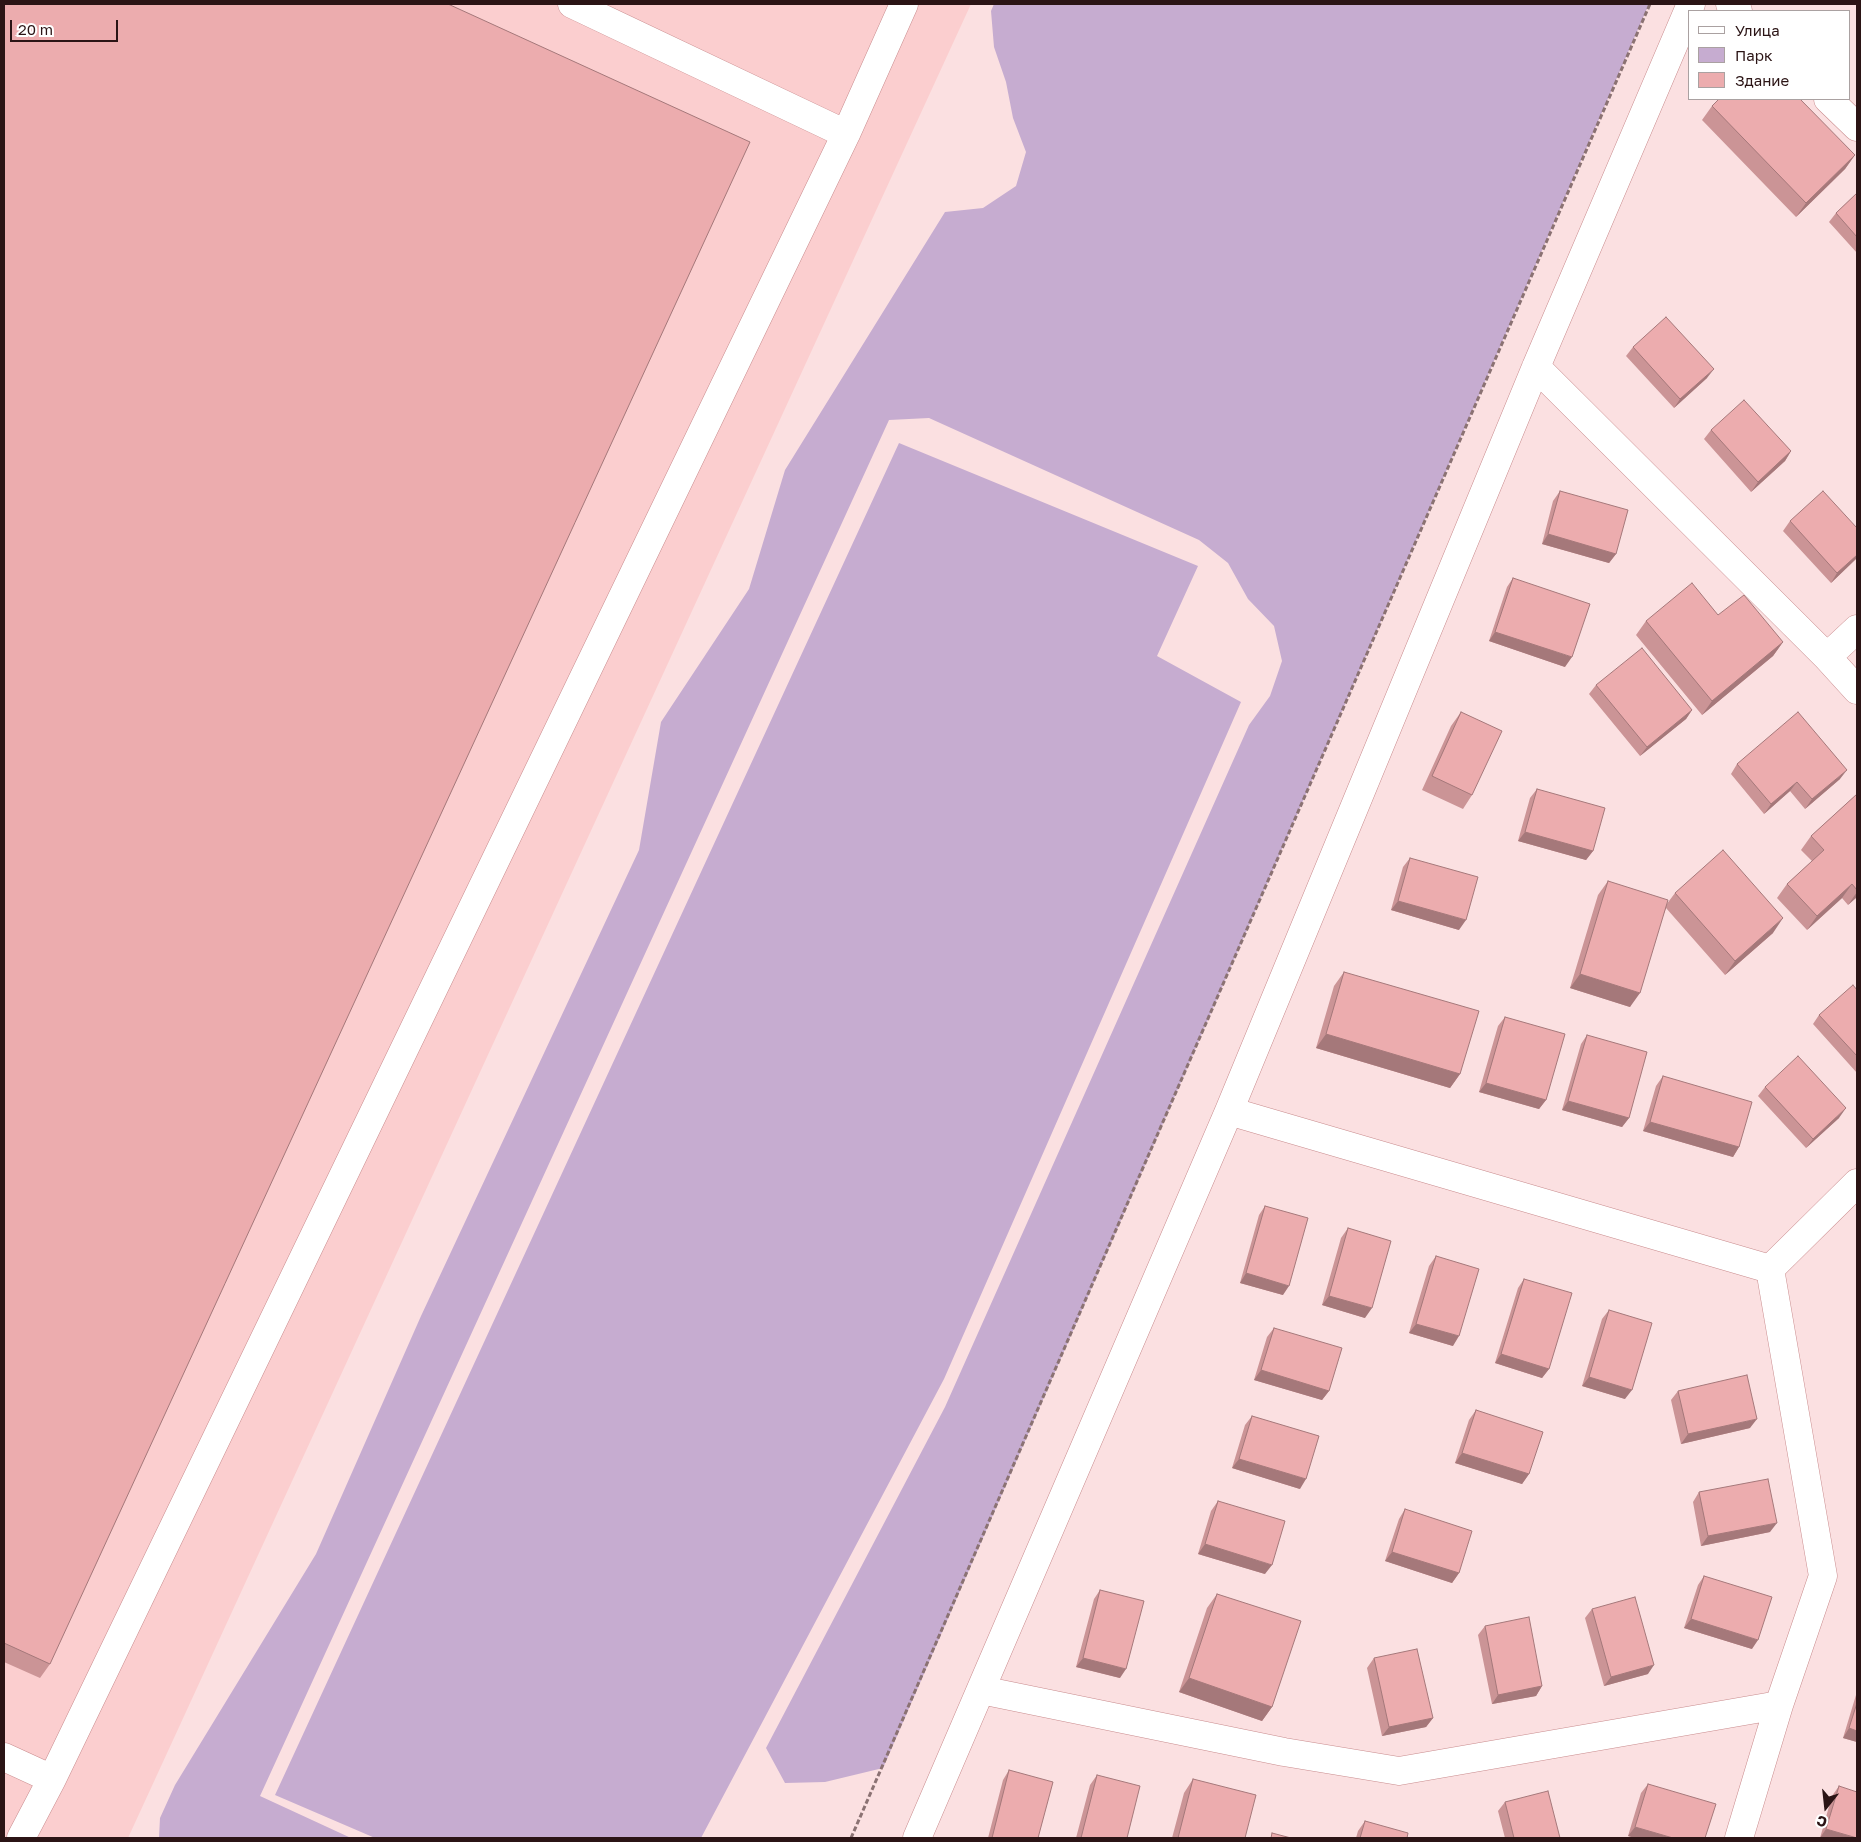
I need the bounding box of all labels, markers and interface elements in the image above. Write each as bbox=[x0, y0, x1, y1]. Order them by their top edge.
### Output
scale bar bbox=[12, 10, 120, 42]
legend bbox=[1688, 10, 1851, 100]
text: 20 m bbox=[18, 20, 53, 38]
text: Улица bbox=[1735, 21, 1780, 39]
text: Парк bbox=[1735, 46, 1773, 64]
text: Здание bbox=[1735, 71, 1789, 89]
north arrow bbox=[1801, 1782, 1851, 1832]
text: С bbox=[1815, 1812, 1829, 1831]

